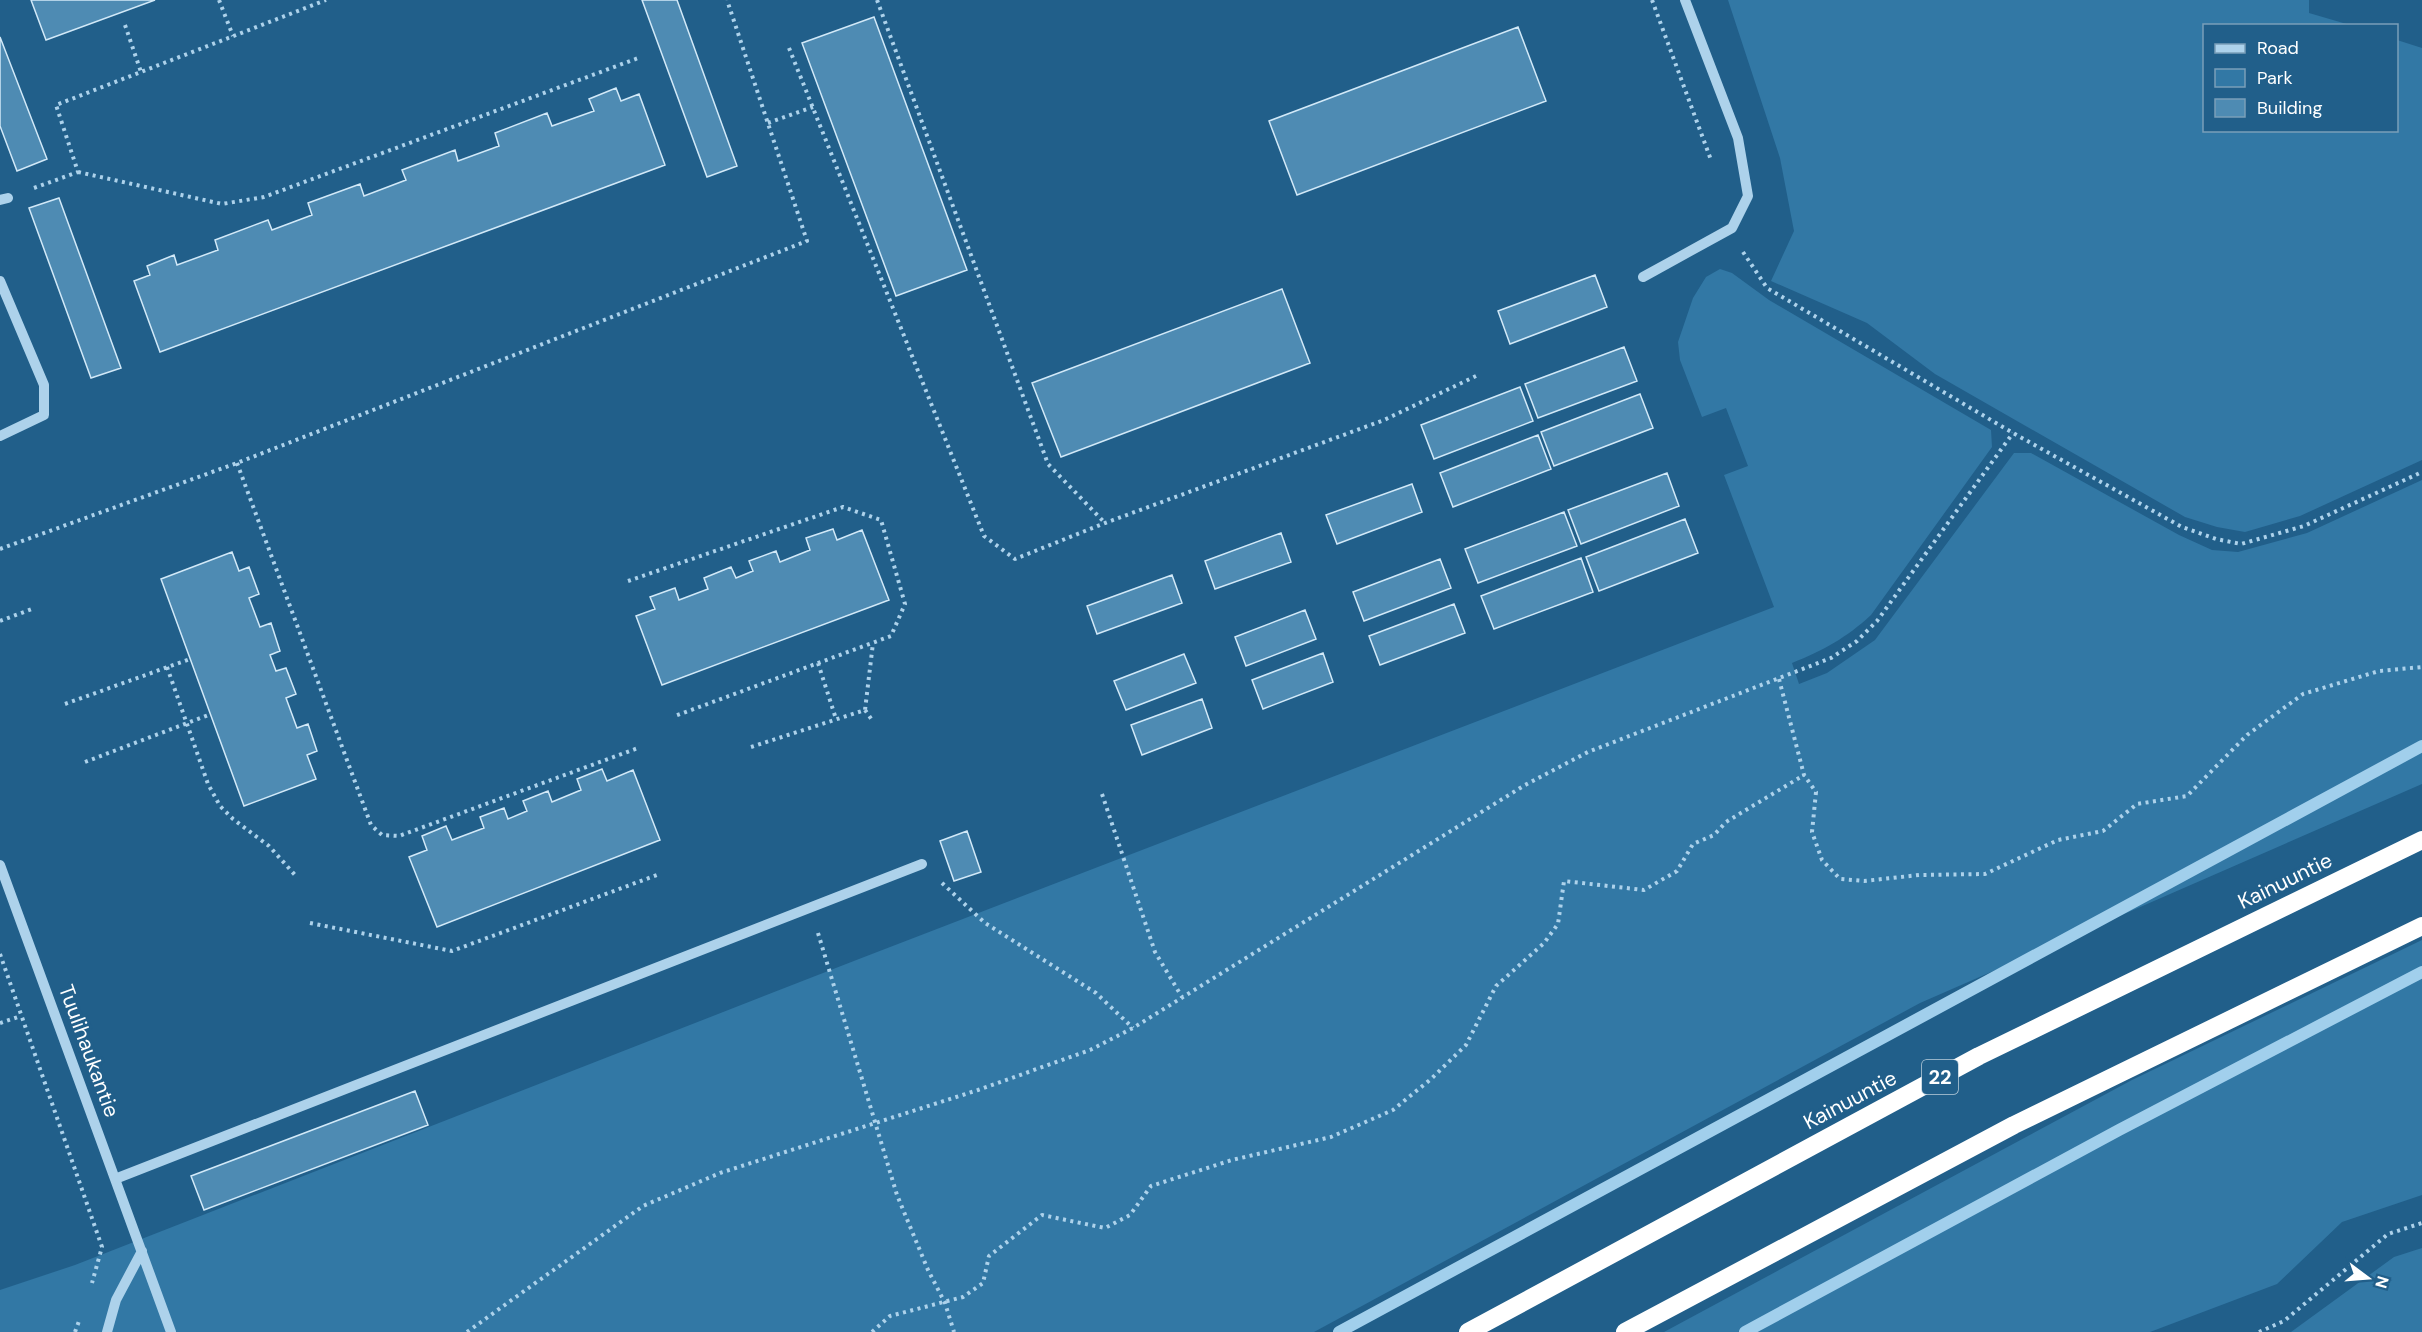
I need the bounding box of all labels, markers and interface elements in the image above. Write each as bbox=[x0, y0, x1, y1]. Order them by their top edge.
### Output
legend bbox=[2203, 24, 2398, 132]
text: Road bbox=[2257, 36, 2299, 60]
text: Park bbox=[2257, 66, 2293, 90]
text: Building bbox=[2257, 96, 2322, 120]
street label: Kainuuntie bbox=[2233, 846, 2337, 916]
street label: Tuulihaukantie bbox=[52, 981, 126, 1121]
road number: 22 bbox=[1922, 1060, 1958, 1094]
street label: Kainuuntie bbox=[1799, 1064, 1902, 1136]
north arrow bbox=[2338, 1248, 2398, 1308]
text: N bbox=[2370, 1273, 2394, 1291]

